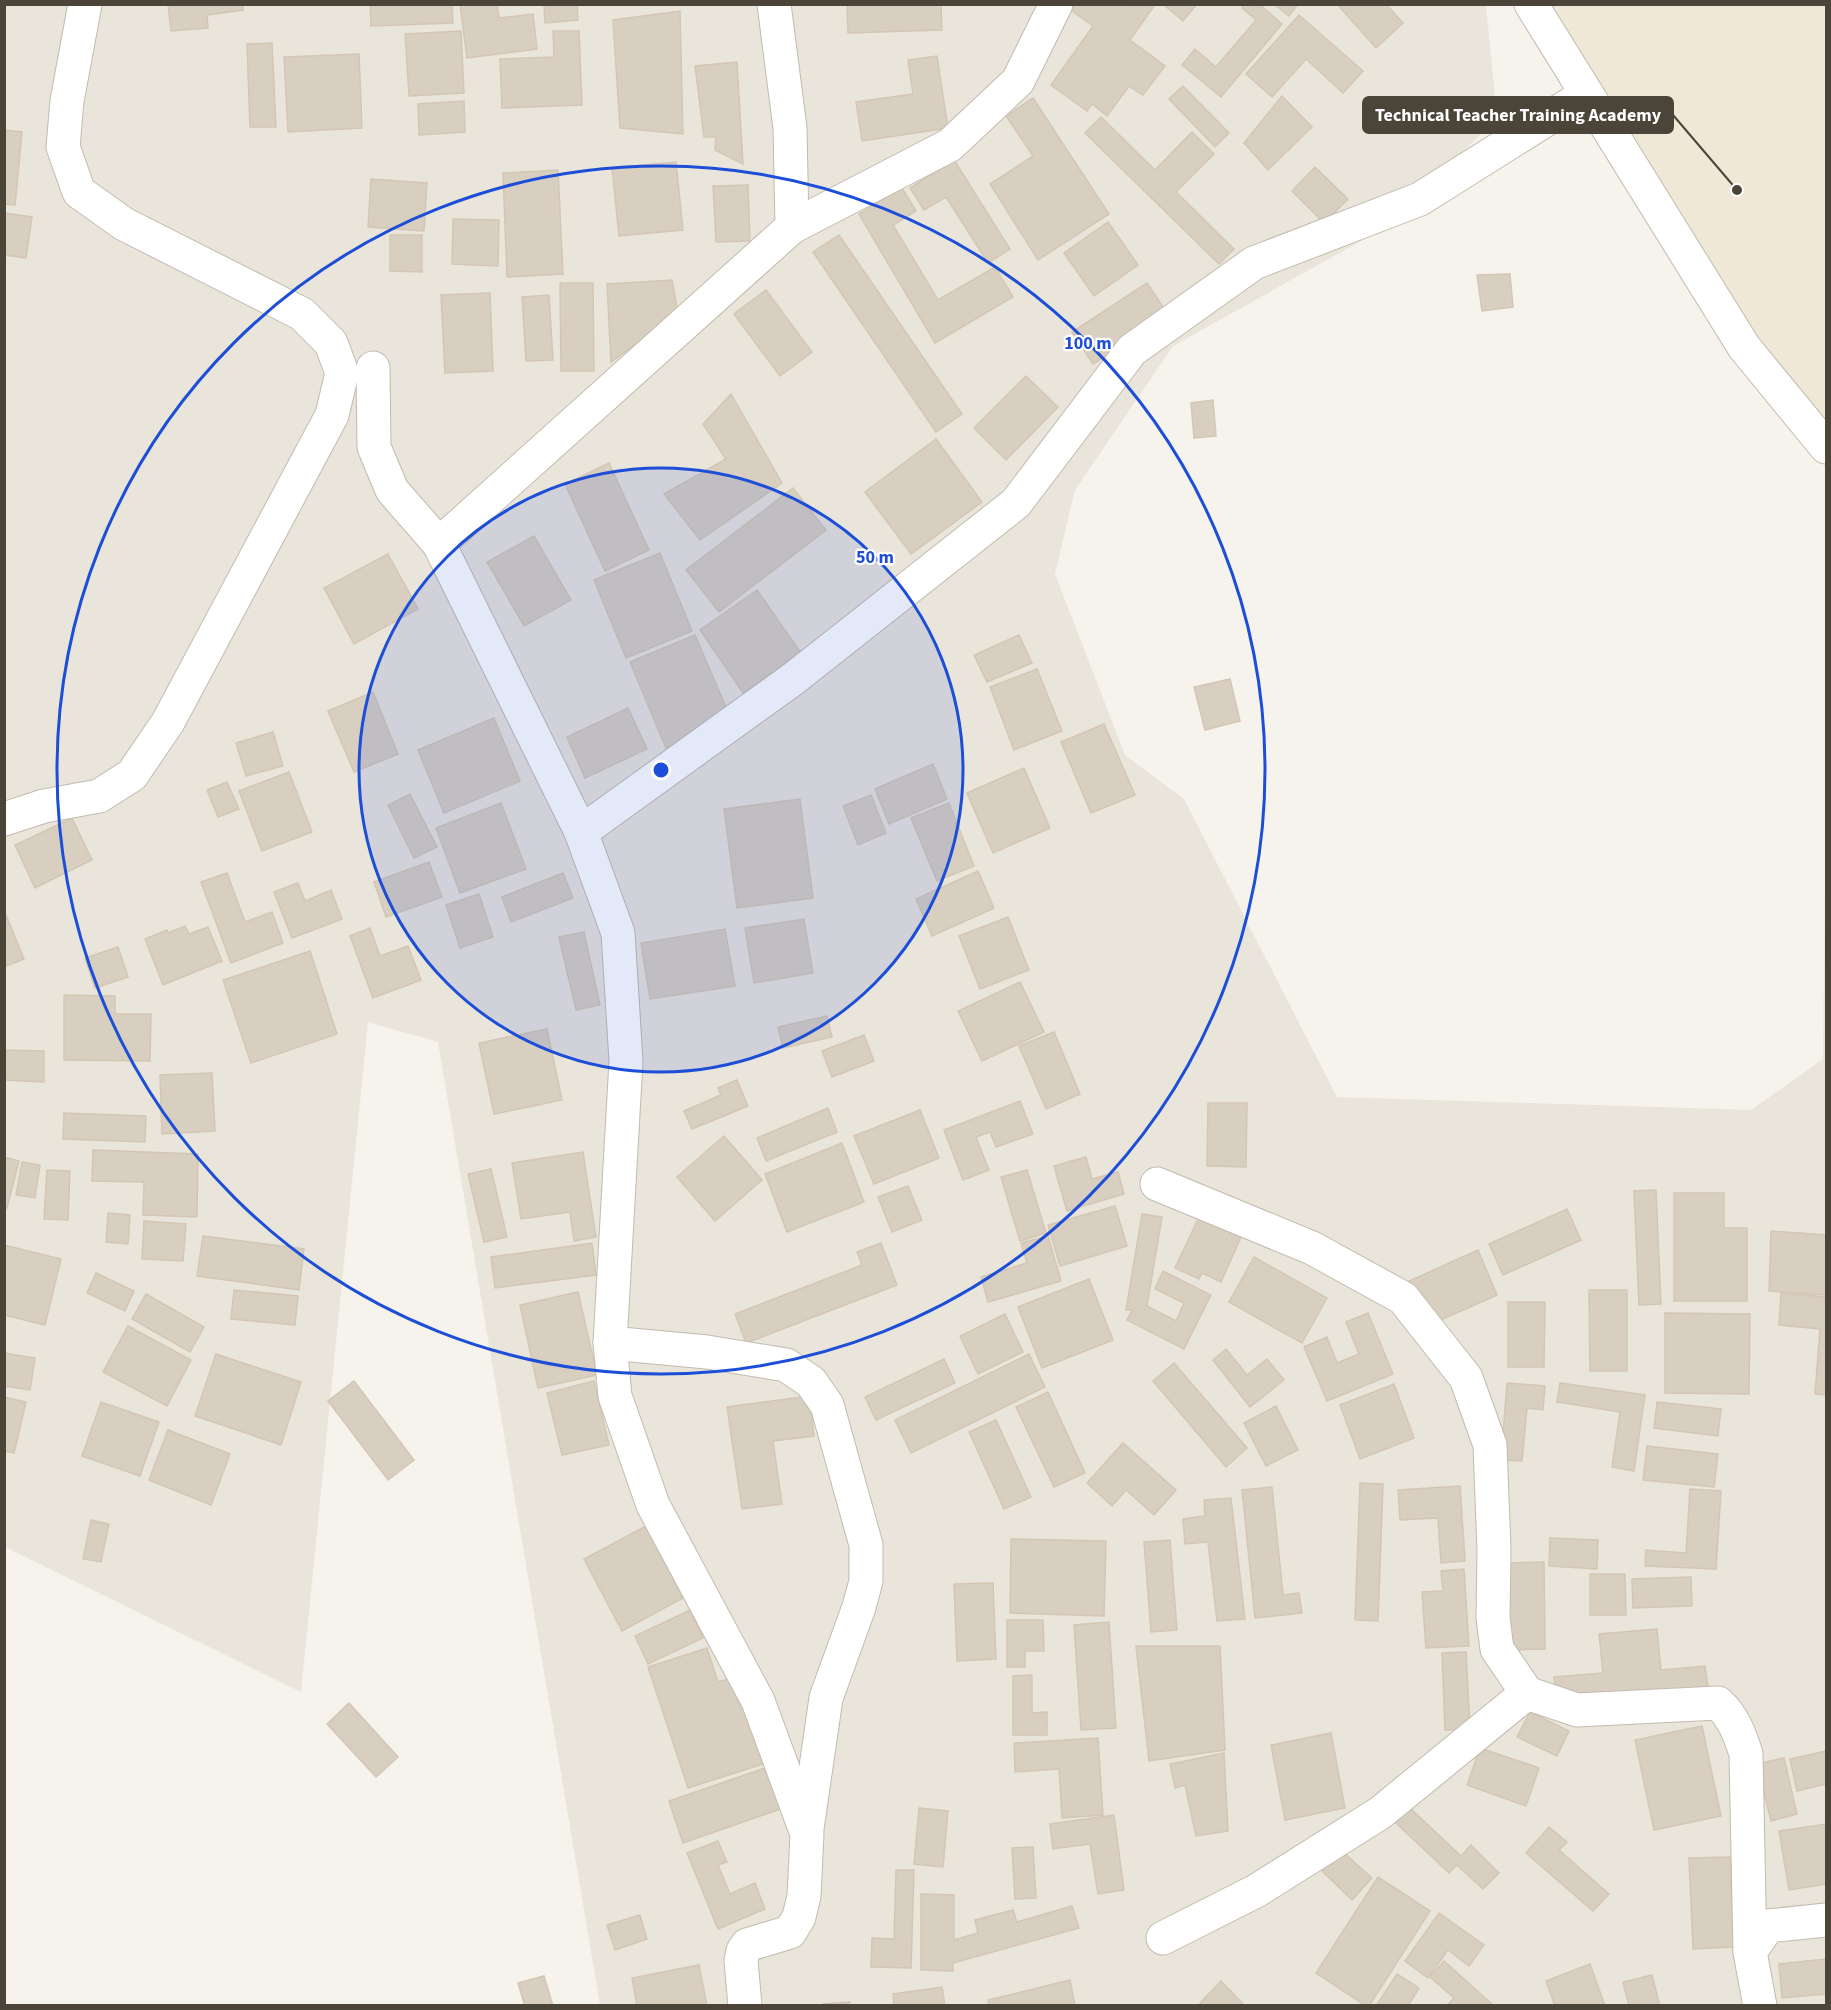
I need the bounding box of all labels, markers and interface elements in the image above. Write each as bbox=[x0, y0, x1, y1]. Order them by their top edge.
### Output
callout: Technical Teacher Training Academy bbox=[1363, 97, 1673, 133]
text: Technical Teacher Training Academy bbox=[1375, 103, 1662, 128]
text: 100 m bbox=[1064, 331, 1112, 356]
text: 50 m bbox=[856, 545, 894, 570]
centre of rings bbox=[651, 760, 671, 780]

